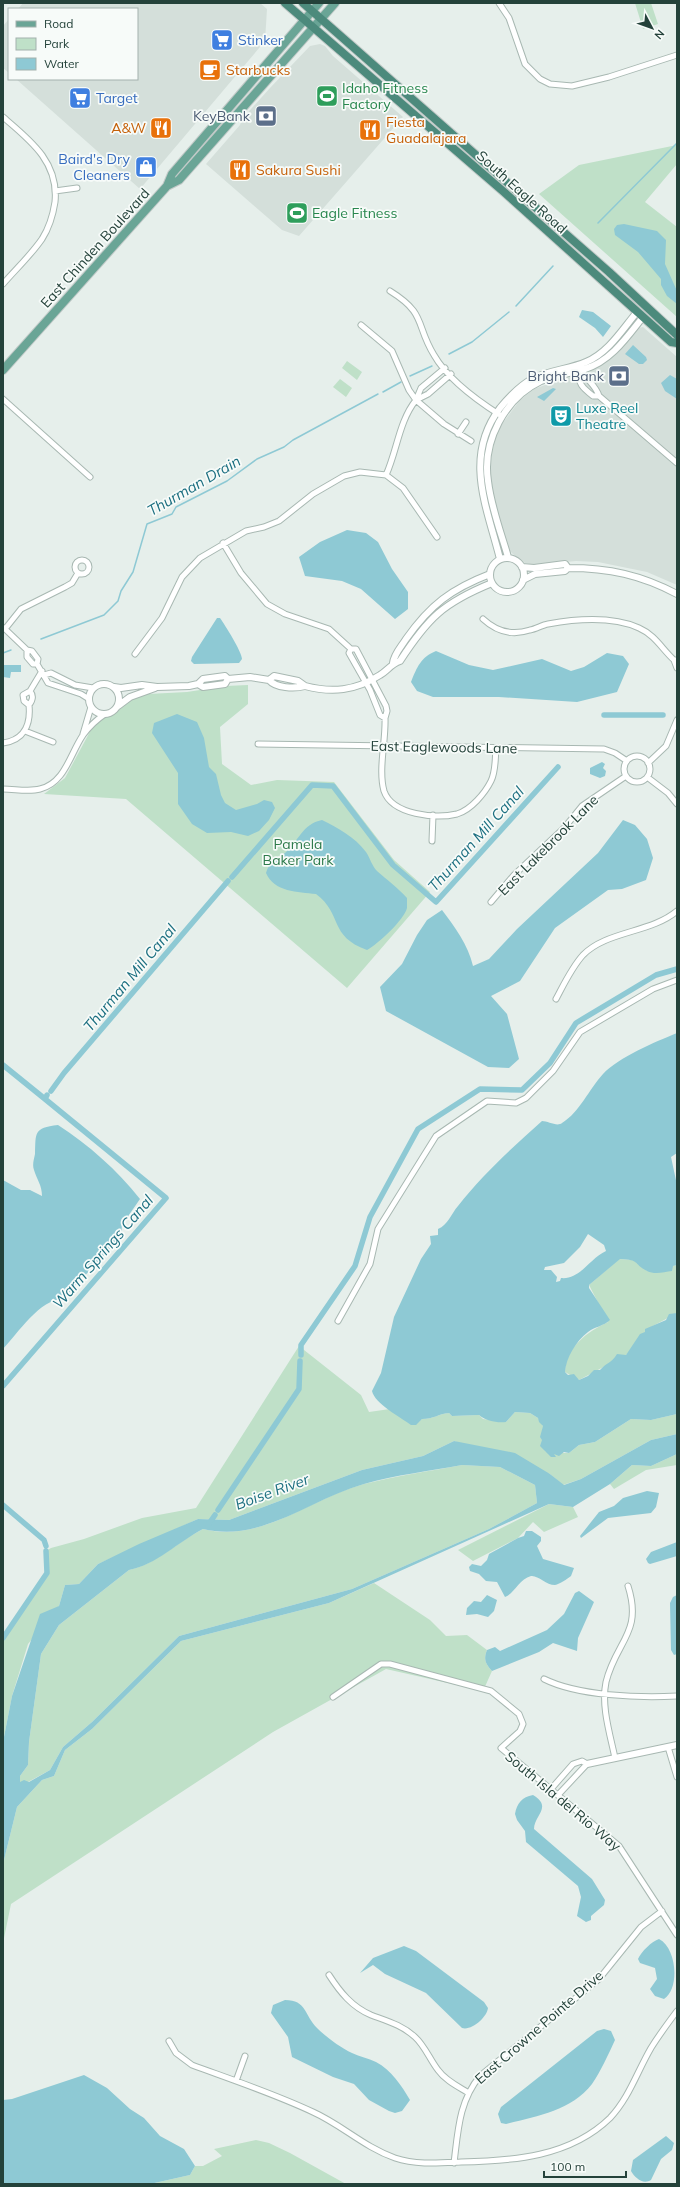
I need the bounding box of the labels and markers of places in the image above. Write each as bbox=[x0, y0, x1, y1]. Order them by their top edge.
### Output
supermarket icon: Stinker bbox=[209, 27, 235, 53]
place label: Stinker bbox=[238, 31, 284, 49]
cafe icon: Starbucks bbox=[197, 57, 223, 83]
place label: Starbucks bbox=[226, 61, 291, 79]
place label: Idaho Fitness Factory bbox=[342, 79, 428, 113]
sports icon: Idaho Fitness Factory bbox=[314, 83, 340, 109]
supermarket icon: Target bbox=[67, 85, 93, 111]
place label: Target bbox=[96, 89, 138, 107]
bank icon: KeyBank bbox=[253, 103, 279, 129]
place label: KeyBank bbox=[193, 107, 251, 125]
place label: Fiesta Guadalajara bbox=[386, 113, 466, 147]
restaurant icon: A&W bbox=[148, 115, 174, 141]
restaurant icon: Fiesta Guadalajara bbox=[357, 117, 383, 143]
place label: A&W bbox=[111, 119, 146, 137]
place label: Baird's Dry Cleaners bbox=[58, 150, 131, 184]
shop icon: Baird's Dry Cleaners bbox=[133, 154, 159, 180]
restaurant icon: Sakura Sushi bbox=[227, 157, 253, 183]
place label: Sakura Sushi bbox=[256, 161, 341, 179]
sports icon: Eagle Fitness bbox=[284, 200, 310, 226]
place label: Eagle Fitness bbox=[312, 204, 397, 222]
bank icon: Bright Bank bbox=[606, 363, 632, 389]
place label: Bright Bank bbox=[528, 367, 605, 385]
place label: Luxe Reel Theatre bbox=[576, 399, 638, 433]
theatre icon: Luxe Reel Theatre bbox=[548, 403, 574, 429]

